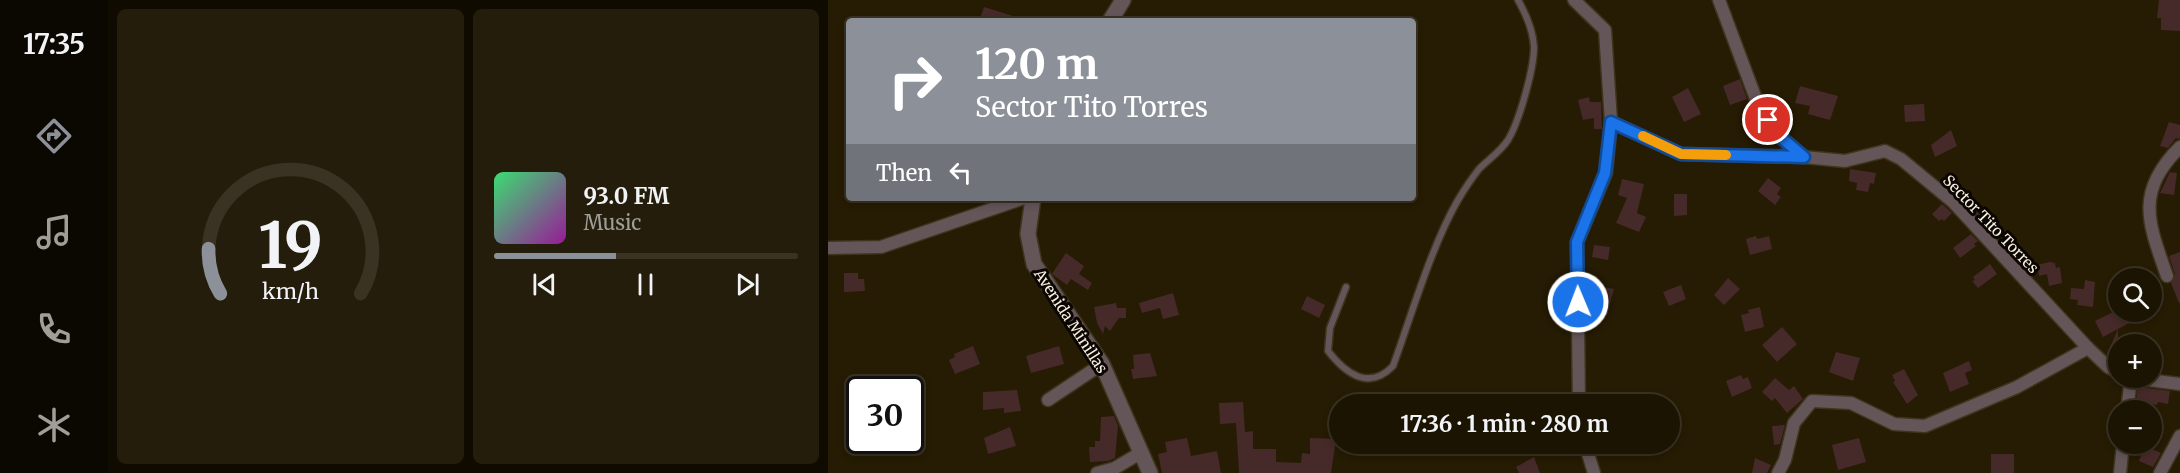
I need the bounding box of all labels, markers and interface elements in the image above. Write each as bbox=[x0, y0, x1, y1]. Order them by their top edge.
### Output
text: 17:35 bbox=[23, 27, 85, 61]
text: 120 m bbox=[975, 38, 1098, 90]
icon: right bbox=[876, 42, 954, 120]
text: Sector Tito Torres bbox=[975, 90, 1208, 124]
pin bbox=[1742, 94, 1793, 145]
icon: arrive bbox=[1751, 103, 1784, 136]
icon: directions bbox=[33, 115, 75, 157]
icon: left bbox=[944, 156, 977, 189]
text: Then bbox=[876, 159, 932, 187]
street label: Sector Tito Torres bbox=[1939, 171, 2043, 277]
text: 93.0 FM bbox=[584, 182, 669, 210]
text: 19 bbox=[258, 207, 322, 285]
text: Music bbox=[584, 210, 641, 235]
icon: music bbox=[33, 211, 75, 253]
street label: Avenida Minillas bbox=[1030, 264, 1112, 377]
icon: previous bbox=[528, 268, 561, 301]
icon: pause bbox=[629, 268, 662, 301]
icon: next bbox=[731, 268, 764, 301]
map controls bbox=[2108, 268, 2162, 454]
button: search bbox=[2108, 268, 2162, 322]
position arrow bbox=[1546, 270, 1610, 334]
text: km/h bbox=[262, 278, 319, 305]
icon: phone bbox=[33, 308, 75, 350]
button: + bbox=[2108, 334, 2162, 388]
speed limit sign: 30 bbox=[846, 376, 924, 454]
button: − bbox=[2108, 400, 2162, 454]
icon: climate bbox=[33, 404, 75, 446]
text: 17:36 · 1 min · 280 m bbox=[1400, 410, 1609, 438]

